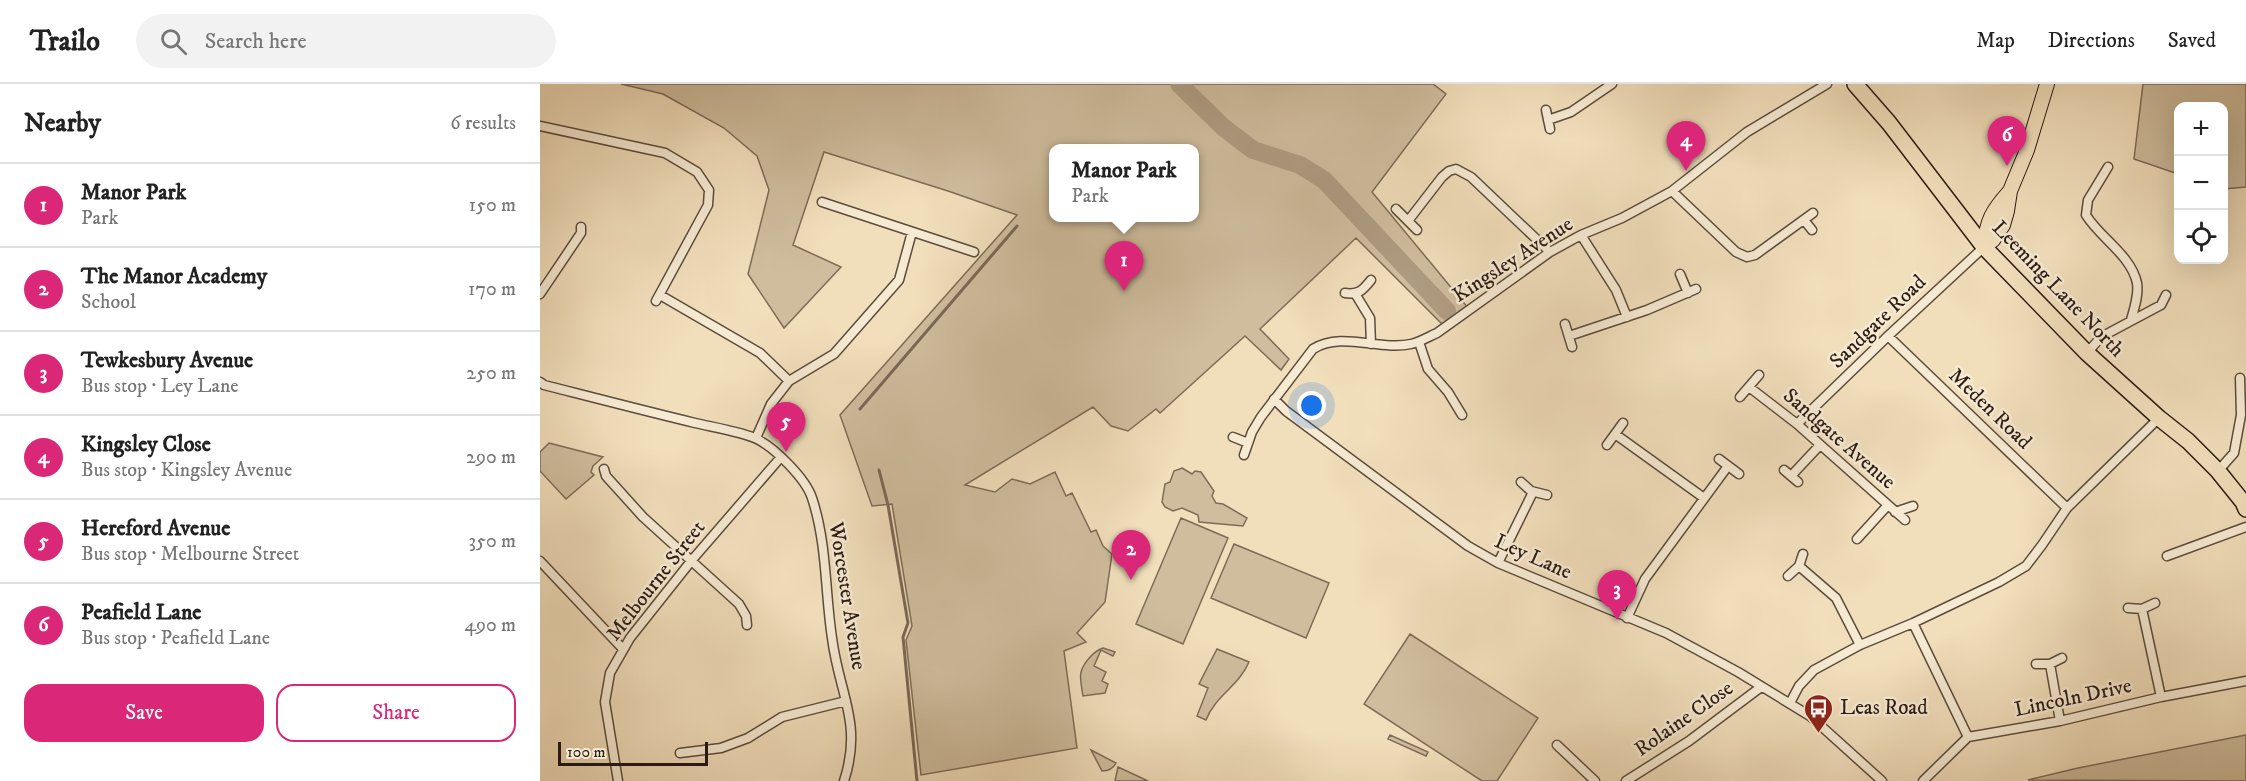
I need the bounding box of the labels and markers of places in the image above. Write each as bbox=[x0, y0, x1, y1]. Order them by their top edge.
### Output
pin: 6 bbox=[1988, 116, 2026, 166]
pin: 4 bbox=[1666, 122, 1706, 171]
pin: 1 bbox=[1104, 242, 1144, 291]
pin: 5 bbox=[766, 402, 806, 452]
pin: 2 bbox=[1112, 530, 1150, 580]
pin: 3 bbox=[1598, 570, 1636, 620]
bus stop icon: Leas Road bbox=[1803, 692, 1835, 734]
place label: Leas Road bbox=[1840, 695, 1928, 721]

